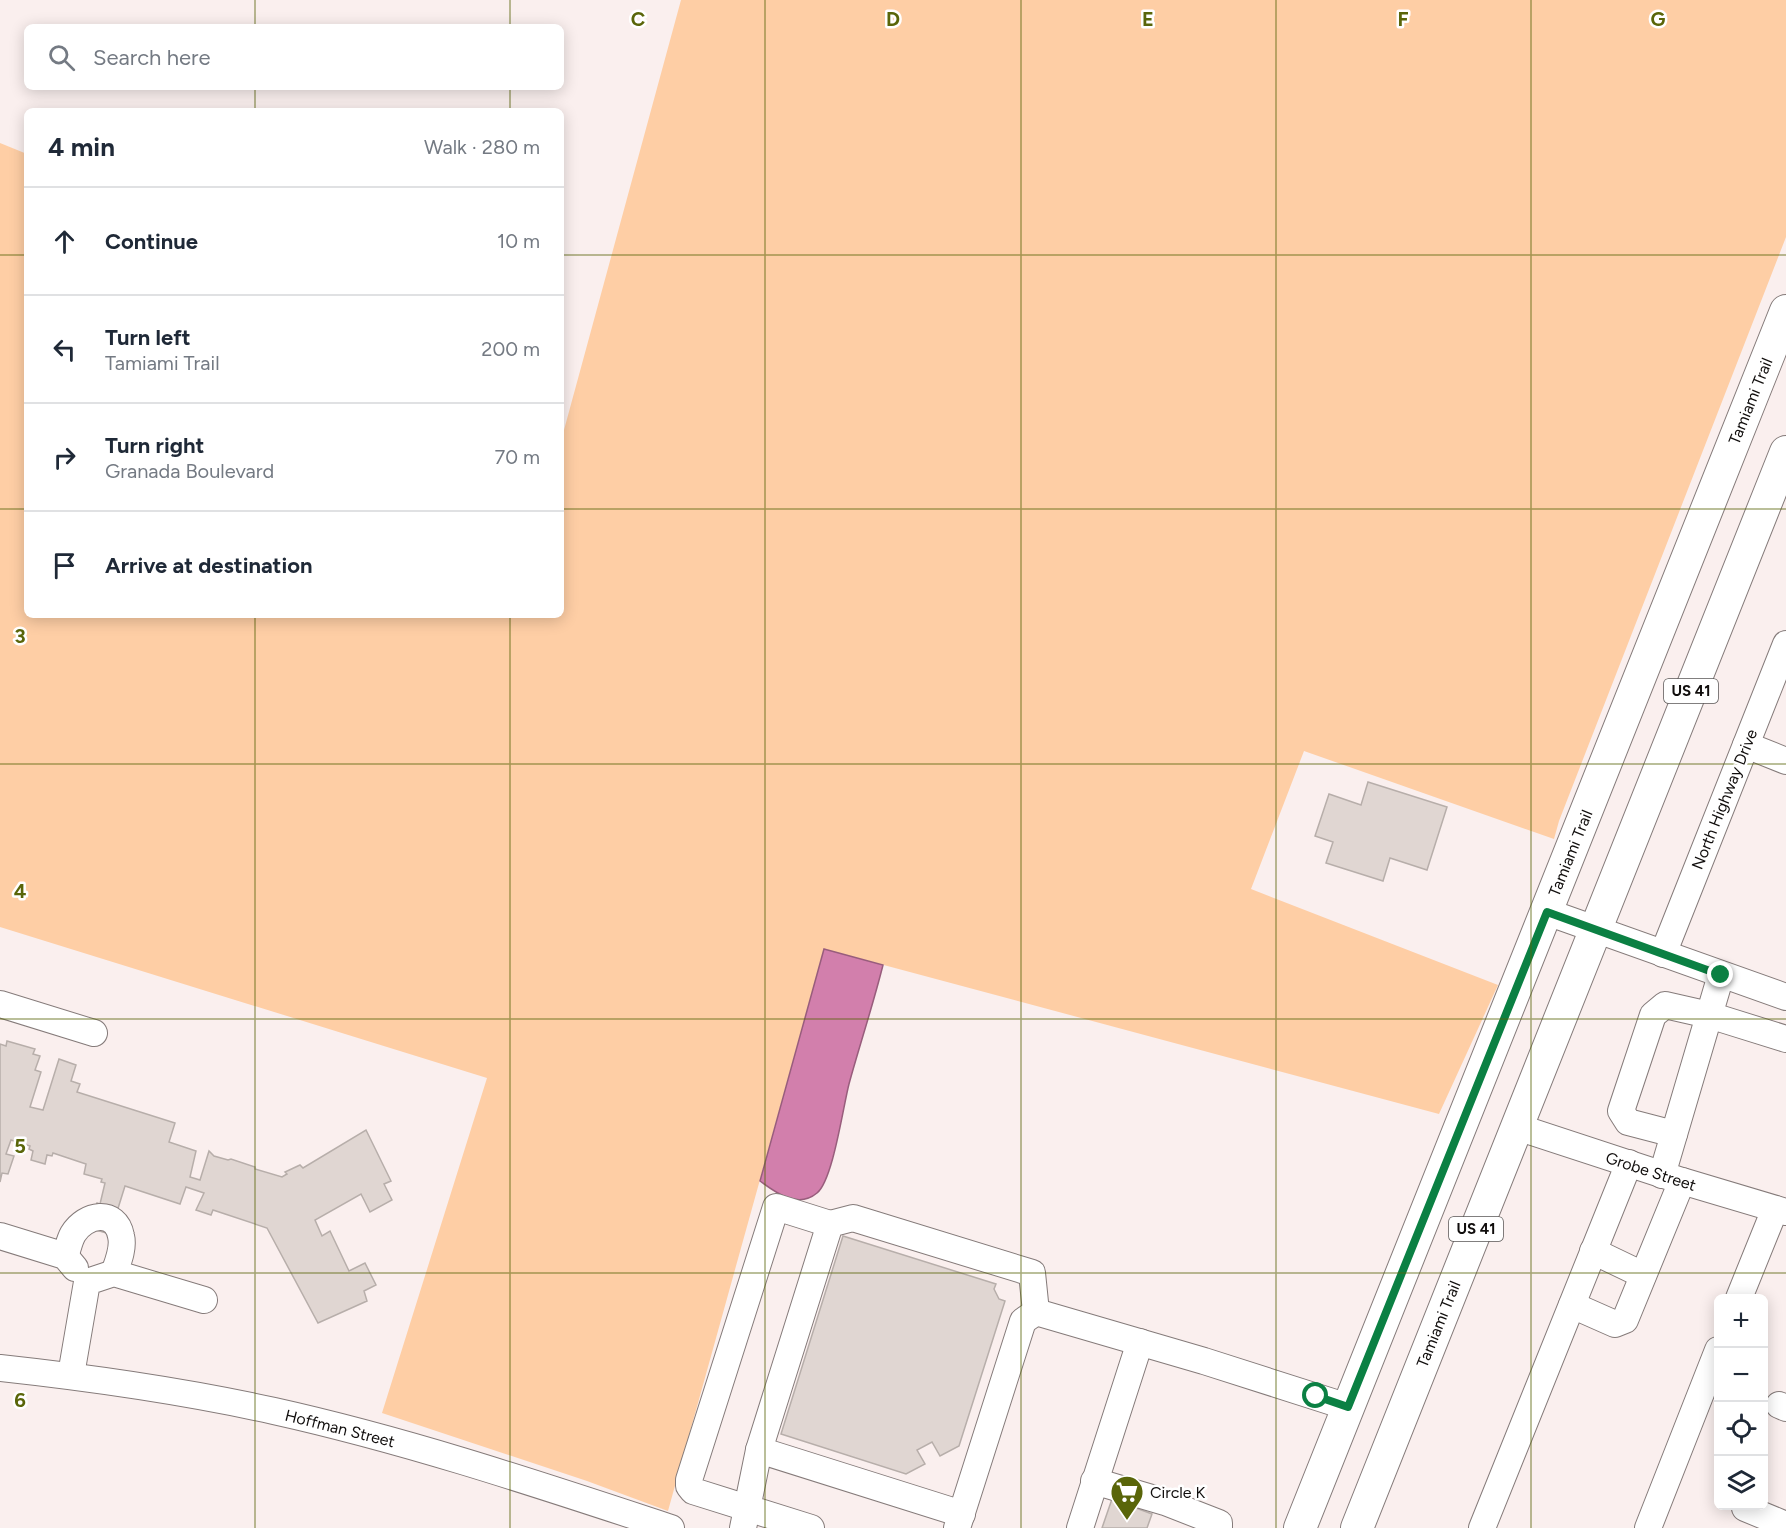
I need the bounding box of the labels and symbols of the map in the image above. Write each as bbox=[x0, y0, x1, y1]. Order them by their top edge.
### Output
text: C bbox=[631, 7, 645, 31]
text: D bbox=[886, 7, 900, 31]
text: E bbox=[1142, 7, 1154, 31]
text: F bbox=[1397, 7, 1409, 31]
text: G bbox=[1651, 7, 1666, 31]
street label: Tamiami Trail bbox=[1724, 355, 1776, 447]
text: 3 bbox=[14, 624, 26, 648]
road number: US 41 bbox=[1664, 679, 1718, 703]
street label: North Highway Drive bbox=[1688, 726, 1761, 872]
street label: Tamiami Trail bbox=[1544, 807, 1596, 899]
text: 4 bbox=[14, 879, 27, 903]
route end bbox=[1707, 961, 1733, 987]
text: 5 bbox=[14, 1134, 26, 1158]
street label: Grobe Street bbox=[1603, 1148, 1698, 1195]
road number: US 41 bbox=[1449, 1217, 1503, 1241]
street label: Tamiami Trail bbox=[1412, 1278, 1464, 1370]
route start bbox=[1302, 1382, 1328, 1408]
text: 6 bbox=[14, 1388, 26, 1412]
street label: Hoffman Street bbox=[283, 1406, 397, 1451]
supermarket icon: Circle K bbox=[1109, 1474, 1145, 1521]
place label: Circle K bbox=[1150, 1483, 1206, 1502]

